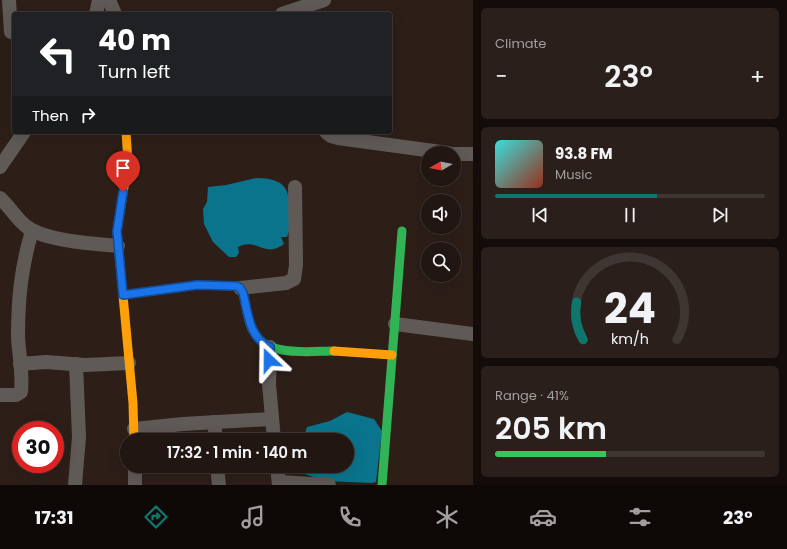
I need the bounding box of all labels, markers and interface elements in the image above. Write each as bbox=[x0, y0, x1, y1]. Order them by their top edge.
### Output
text: 40 m bbox=[98, 21, 171, 60]
icon: left bbox=[32, 28, 84, 80]
text: Climate bbox=[495, 34, 546, 53]
text: 23° bbox=[604, 55, 653, 98]
text: Turn left bbox=[98, 59, 170, 84]
text: − bbox=[495, 61, 507, 92]
text: + bbox=[750, 61, 765, 92]
icon: right bbox=[77, 104, 99, 126]
text: Then bbox=[32, 105, 69, 126]
text: 93.8 FM bbox=[555, 143, 612, 164]
north arrow bbox=[421, 146, 461, 186]
map controls bbox=[421, 146, 461, 282]
pin bbox=[106, 151, 140, 192]
icon: arrive bbox=[112, 157, 134, 179]
text: Music bbox=[555, 165, 592, 184]
button: sound bbox=[421, 194, 461, 234]
icon: previous bbox=[529, 204, 551, 226]
icon: pause bbox=[619, 204, 641, 226]
icon: next bbox=[709, 204, 731, 226]
button: search bbox=[421, 242, 461, 282]
text: 24 bbox=[604, 279, 656, 338]
text: km/h bbox=[611, 329, 649, 349]
position arrow bbox=[248, 339, 290, 381]
text: Range · 41% bbox=[495, 386, 569, 405]
text: 205 km bbox=[495, 407, 607, 450]
speed limit sign: 30 bbox=[12, 421, 64, 473]
text: 17:32 · 1 min · 140 m bbox=[167, 442, 307, 463]
icon: directions bbox=[142, 503, 170, 531]
icon: music bbox=[239, 503, 267, 531]
icon: phone bbox=[336, 503, 364, 531]
icon: climate bbox=[433, 503, 461, 531]
icon: car bbox=[529, 503, 557, 531]
icon: filters bbox=[626, 503, 654, 531]
text: 17:31 bbox=[34, 505, 74, 530]
text: 23° bbox=[723, 505, 753, 530]

